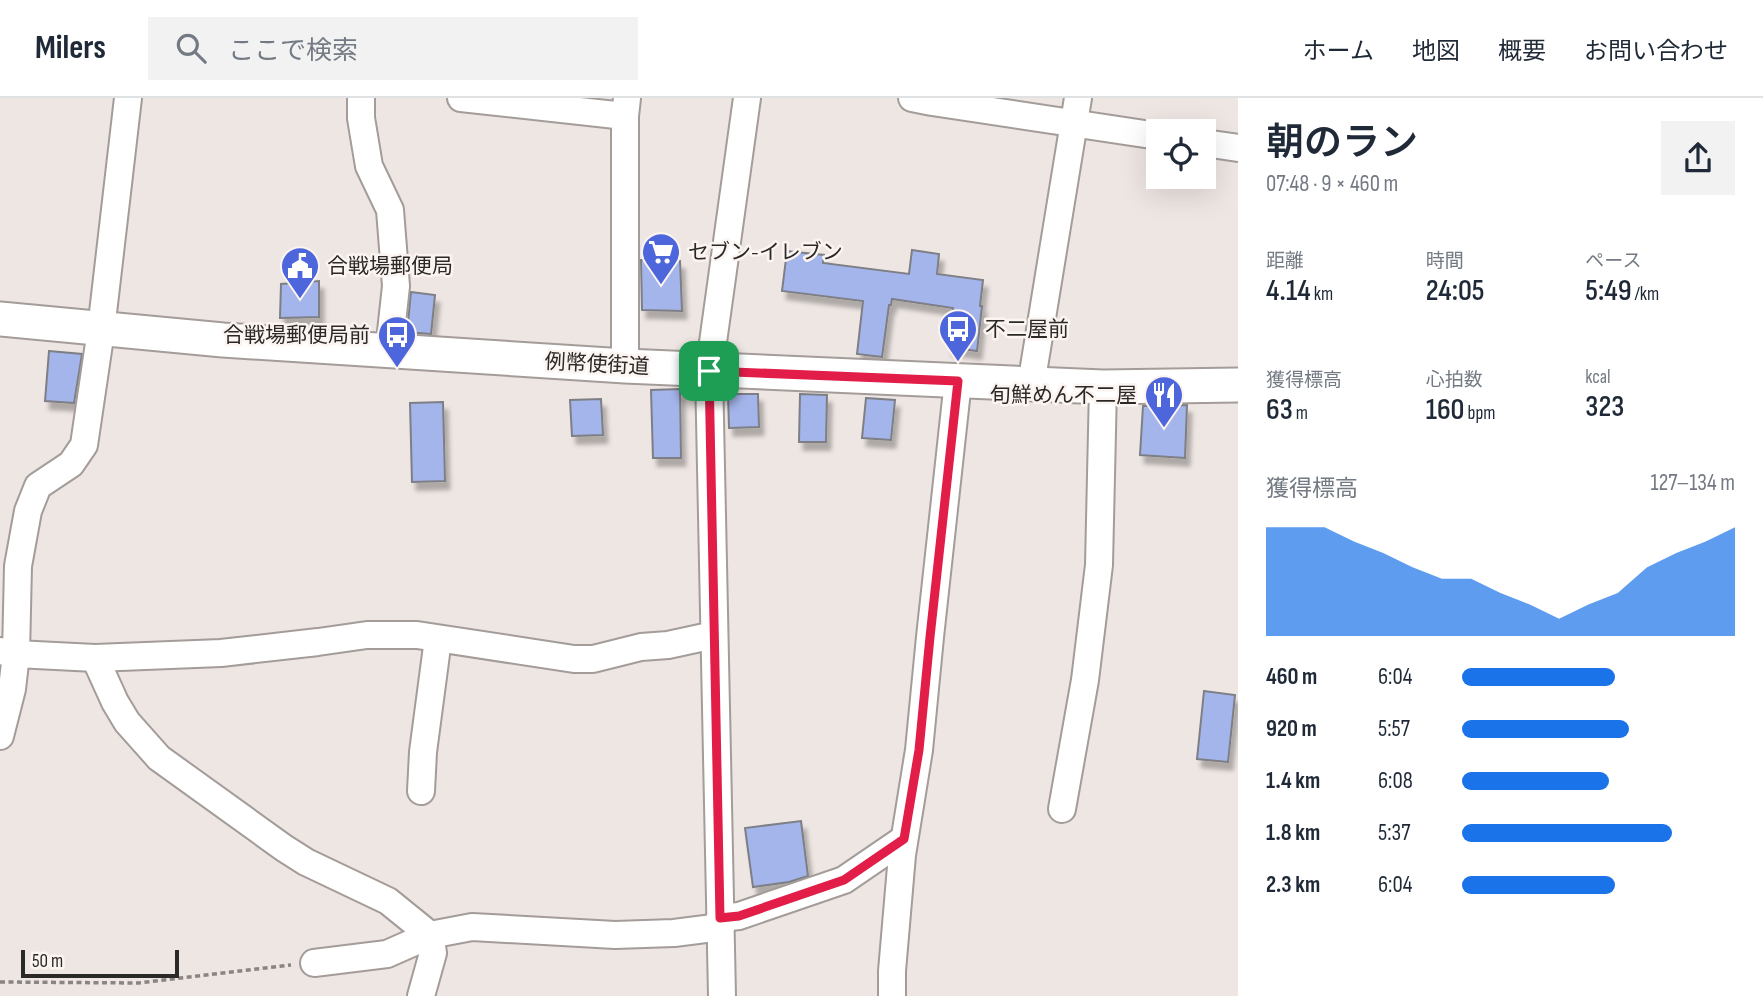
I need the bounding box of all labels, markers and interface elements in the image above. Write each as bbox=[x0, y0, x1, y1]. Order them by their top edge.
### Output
search box bbox=[148, 17, 638, 80]
text: Milers bbox=[35, 28, 106, 68]
icon: search bbox=[172, 29, 210, 67]
text: ここで検索 bbox=[228, 36, 358, 67]
text: ホーム bbox=[1303, 37, 1374, 66]
text: 地図 bbox=[1412, 37, 1460, 66]
text: 概要 bbox=[1498, 37, 1546, 66]
text: お問い合わせ bbox=[1584, 37, 1728, 66]
map controls bbox=[1146, 119, 1216, 189]
button: locate bbox=[1146, 119, 1216, 189]
text: 朝のラン bbox=[1266, 121, 1418, 166]
button: share bbox=[1661, 121, 1735, 195]
text: 07:48 · 9 × 460 m bbox=[1266, 170, 1398, 198]
supermarket icon: セブン-イレブン bbox=[640, 231, 682, 286]
place label: セブン-イレブン bbox=[688, 240, 843, 265]
public building icon: 合戦場郵便局 bbox=[279, 245, 321, 300]
text: 距離 bbox=[1266, 250, 1304, 273]
text: 時間 bbox=[1426, 250, 1464, 273]
text: ペース bbox=[1585, 250, 1641, 273]
place label: 合戦場郵便局 bbox=[327, 254, 453, 279]
text: 4.14 bbox=[1266, 273, 1311, 309]
text: 24:05 bbox=[1426, 273, 1485, 309]
text: 5:49 bbox=[1585, 273, 1632, 309]
text: km bbox=[1311, 283, 1333, 306]
text: /km bbox=[1632, 283, 1659, 306]
bus stop icon: 不二屋前 bbox=[937, 308, 979, 363]
bus stop icon: 合戦場郵便局前 bbox=[376, 314, 418, 369]
place label: 不二屋前 bbox=[985, 317, 1069, 342]
place label: 合戦場郵便局前 bbox=[223, 323, 370, 348]
pin bbox=[679, 341, 739, 401]
street label: 例幣使街道 bbox=[544, 349, 650, 380]
icon: arrive bbox=[690, 352, 728, 390]
text: kcal bbox=[1585, 366, 1610, 389]
text: 獲得標高 bbox=[1266, 369, 1342, 392]
text: 心拍数 bbox=[1426, 369, 1483, 392]
restaurant icon: 旬鮮めん不二屋 bbox=[1143, 374, 1185, 429]
place label: 旬鮮めん不二屋 bbox=[990, 383, 1137, 408]
text: 323 bbox=[1585, 389, 1624, 425]
text: 63 bbox=[1266, 392, 1293, 428]
text: 160 bbox=[1426, 392, 1464, 428]
text: m bbox=[1293, 402, 1308, 425]
text: bpm bbox=[1464, 402, 1495, 425]
text: 127–134 m bbox=[1651, 469, 1735, 497]
text: 獲得標高 bbox=[1266, 475, 1358, 503]
text: 460 m bbox=[1266, 663, 1317, 691]
text: 6:04 bbox=[1378, 663, 1412, 691]
text: 920 m bbox=[1266, 715, 1317, 743]
text: 5:57 bbox=[1378, 715, 1410, 743]
text: 1.4 km bbox=[1266, 767, 1320, 795]
text: 6:08 bbox=[1378, 767, 1413, 795]
text: 1.8 km bbox=[1266, 819, 1320, 847]
text: 5:37 bbox=[1378, 819, 1410, 847]
text: 2.3 km bbox=[1266, 871, 1320, 899]
text: 6:04 bbox=[1378, 871, 1412, 899]
scale bar bbox=[21, 947, 178, 979]
text: 50 m bbox=[32, 950, 63, 973]

